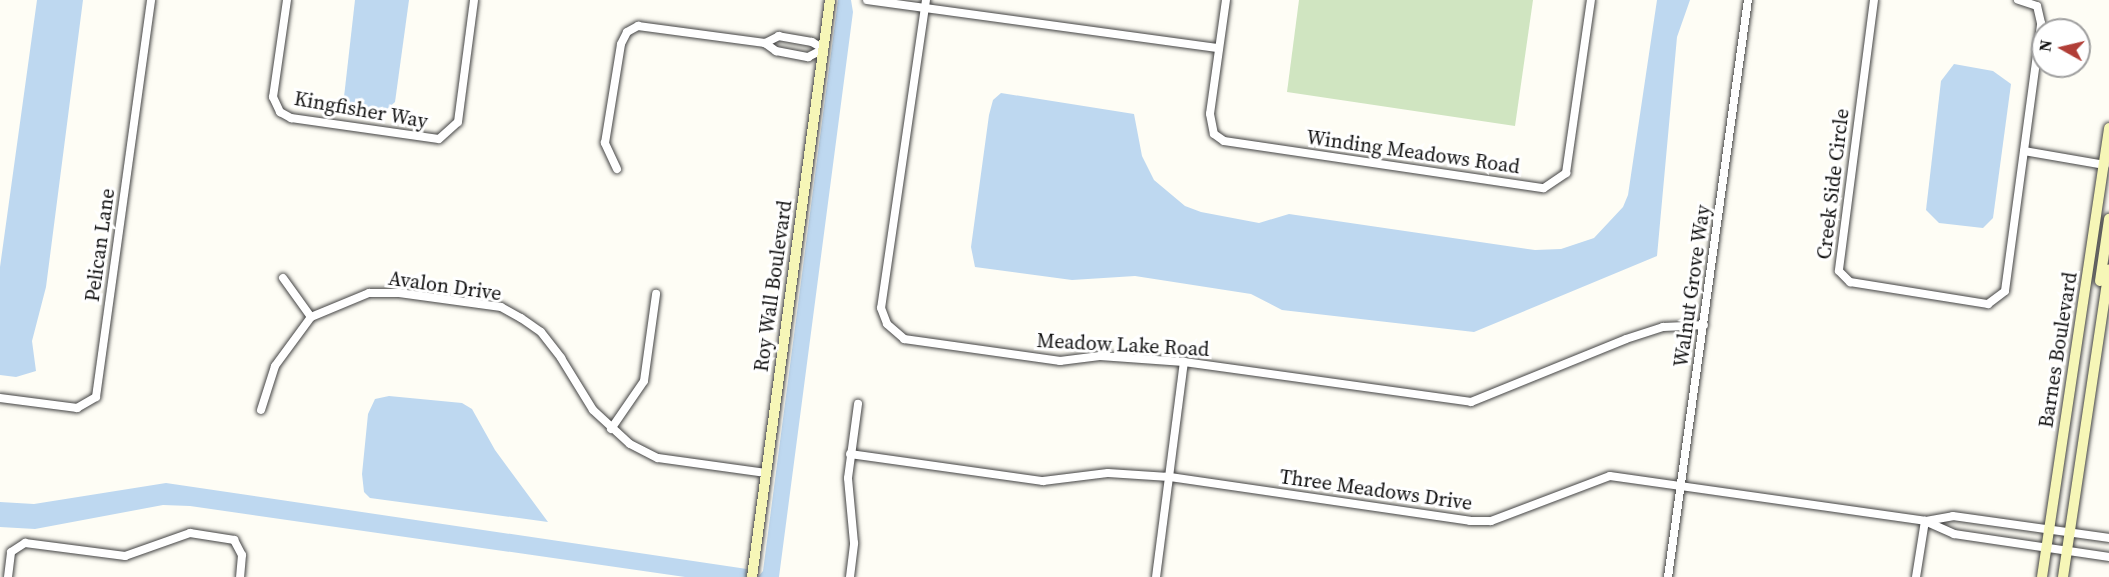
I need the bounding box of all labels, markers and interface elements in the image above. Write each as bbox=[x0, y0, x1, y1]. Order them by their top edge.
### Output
north arrow bbox=[2031, 18, 2091, 78]
text: N bbox=[2033, 38, 2057, 53]
street label: Kingfisher Way bbox=[292, 86, 430, 134]
street label: Creek Side Circle bbox=[1812, 107, 1854, 261]
street label: Winding Meadows Road bbox=[1305, 125, 1521, 179]
street label: Pelican Lane bbox=[80, 187, 120, 303]
street label: Roy Wall Boulevard bbox=[749, 198, 797, 374]
street label: Walnut Grove Way bbox=[1669, 203, 1715, 369]
street label: Avalon Drive bbox=[387, 266, 503, 306]
street label: Barnes Boulevard bbox=[2034, 270, 2082, 430]
street label: Meadow Lake Road bbox=[1036, 328, 1210, 362]
street label: Three Meadows Drive bbox=[1278, 465, 1474, 515]

